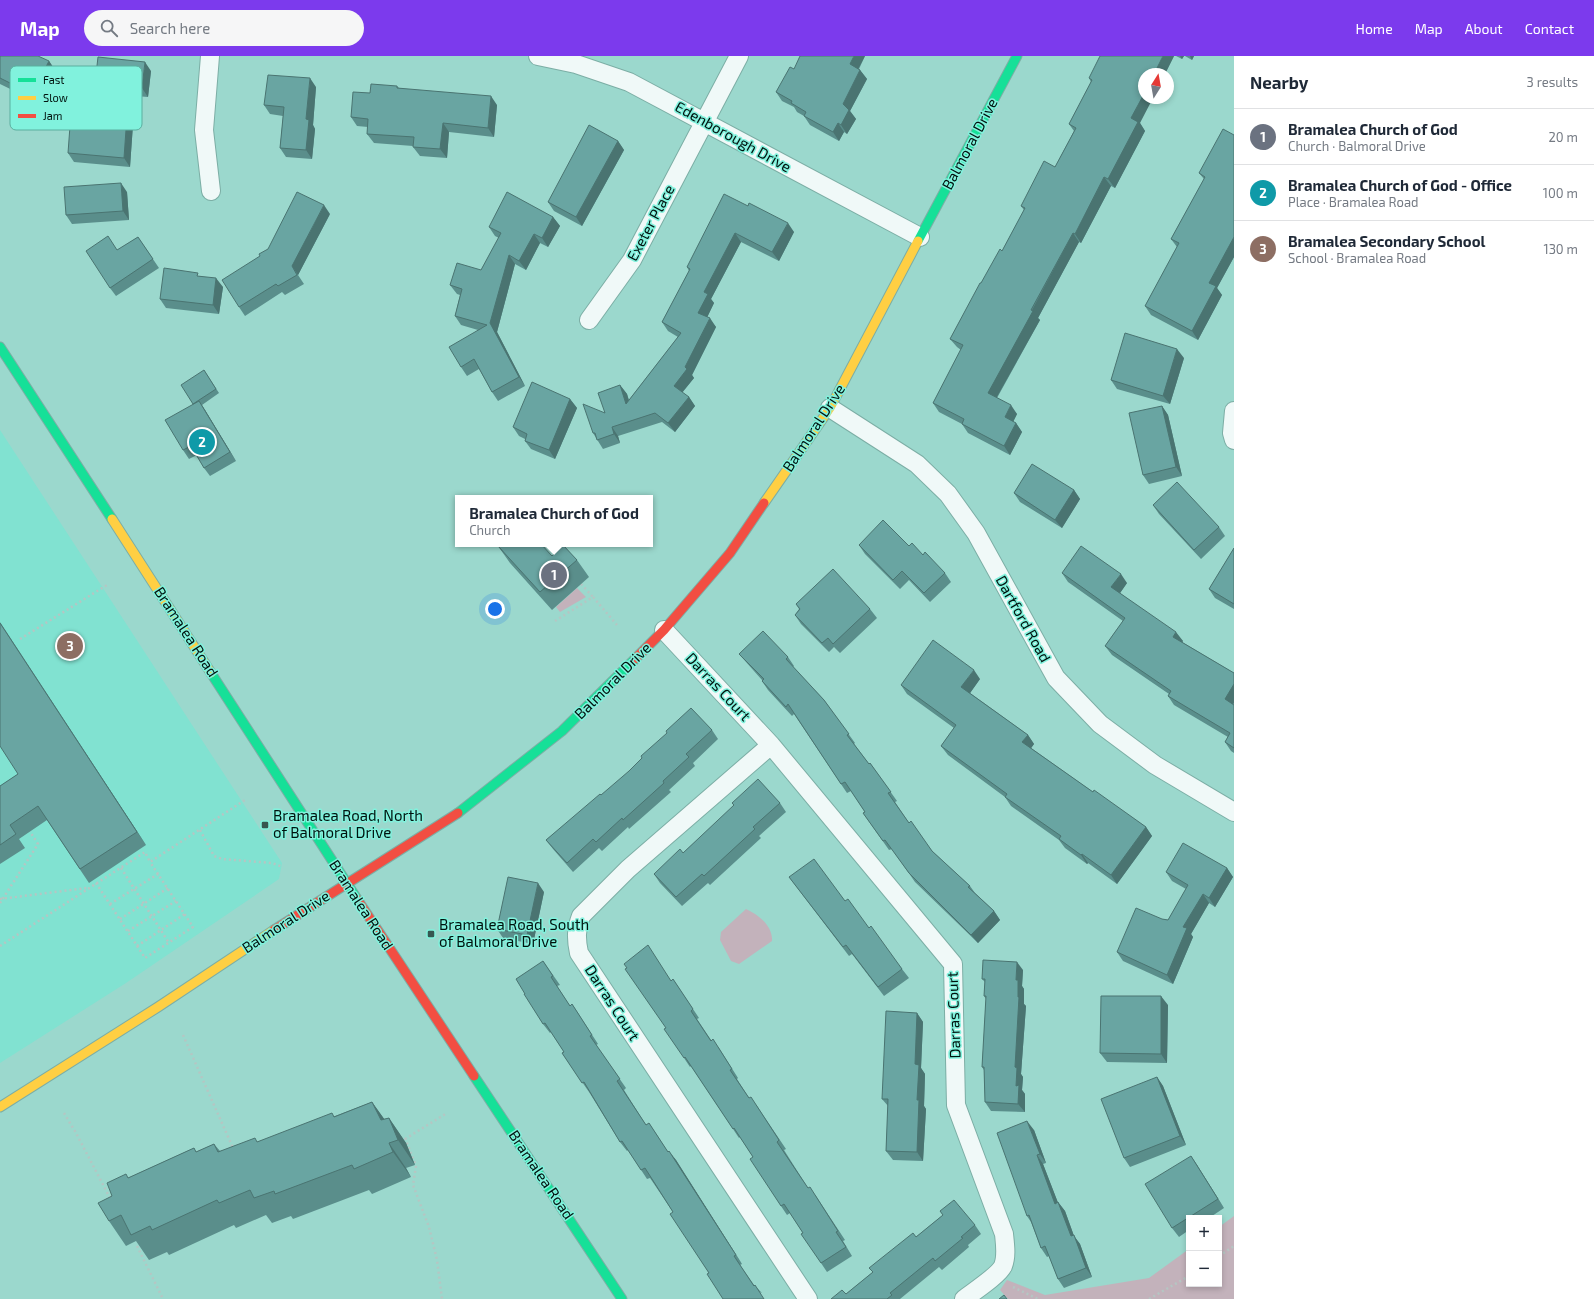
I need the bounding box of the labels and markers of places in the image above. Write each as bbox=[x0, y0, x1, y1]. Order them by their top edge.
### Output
pin: 2 bbox=[189, 427, 215, 457]
pin: 1 bbox=[541, 560, 567, 590]
pin: 3 bbox=[57, 631, 83, 661]
place label: Bramalea Road, North of Balmoral Drive bbox=[273, 806, 423, 841]
marker: Bramalea Road, North of Balmoral Drive bbox=[260, 820, 270, 830]
place label: Bramalea Road, South of Balmoral Drive bbox=[439, 915, 589, 950]
marker: Bramalea Road, South of Balmoral Drive bbox=[426, 929, 436, 939]

